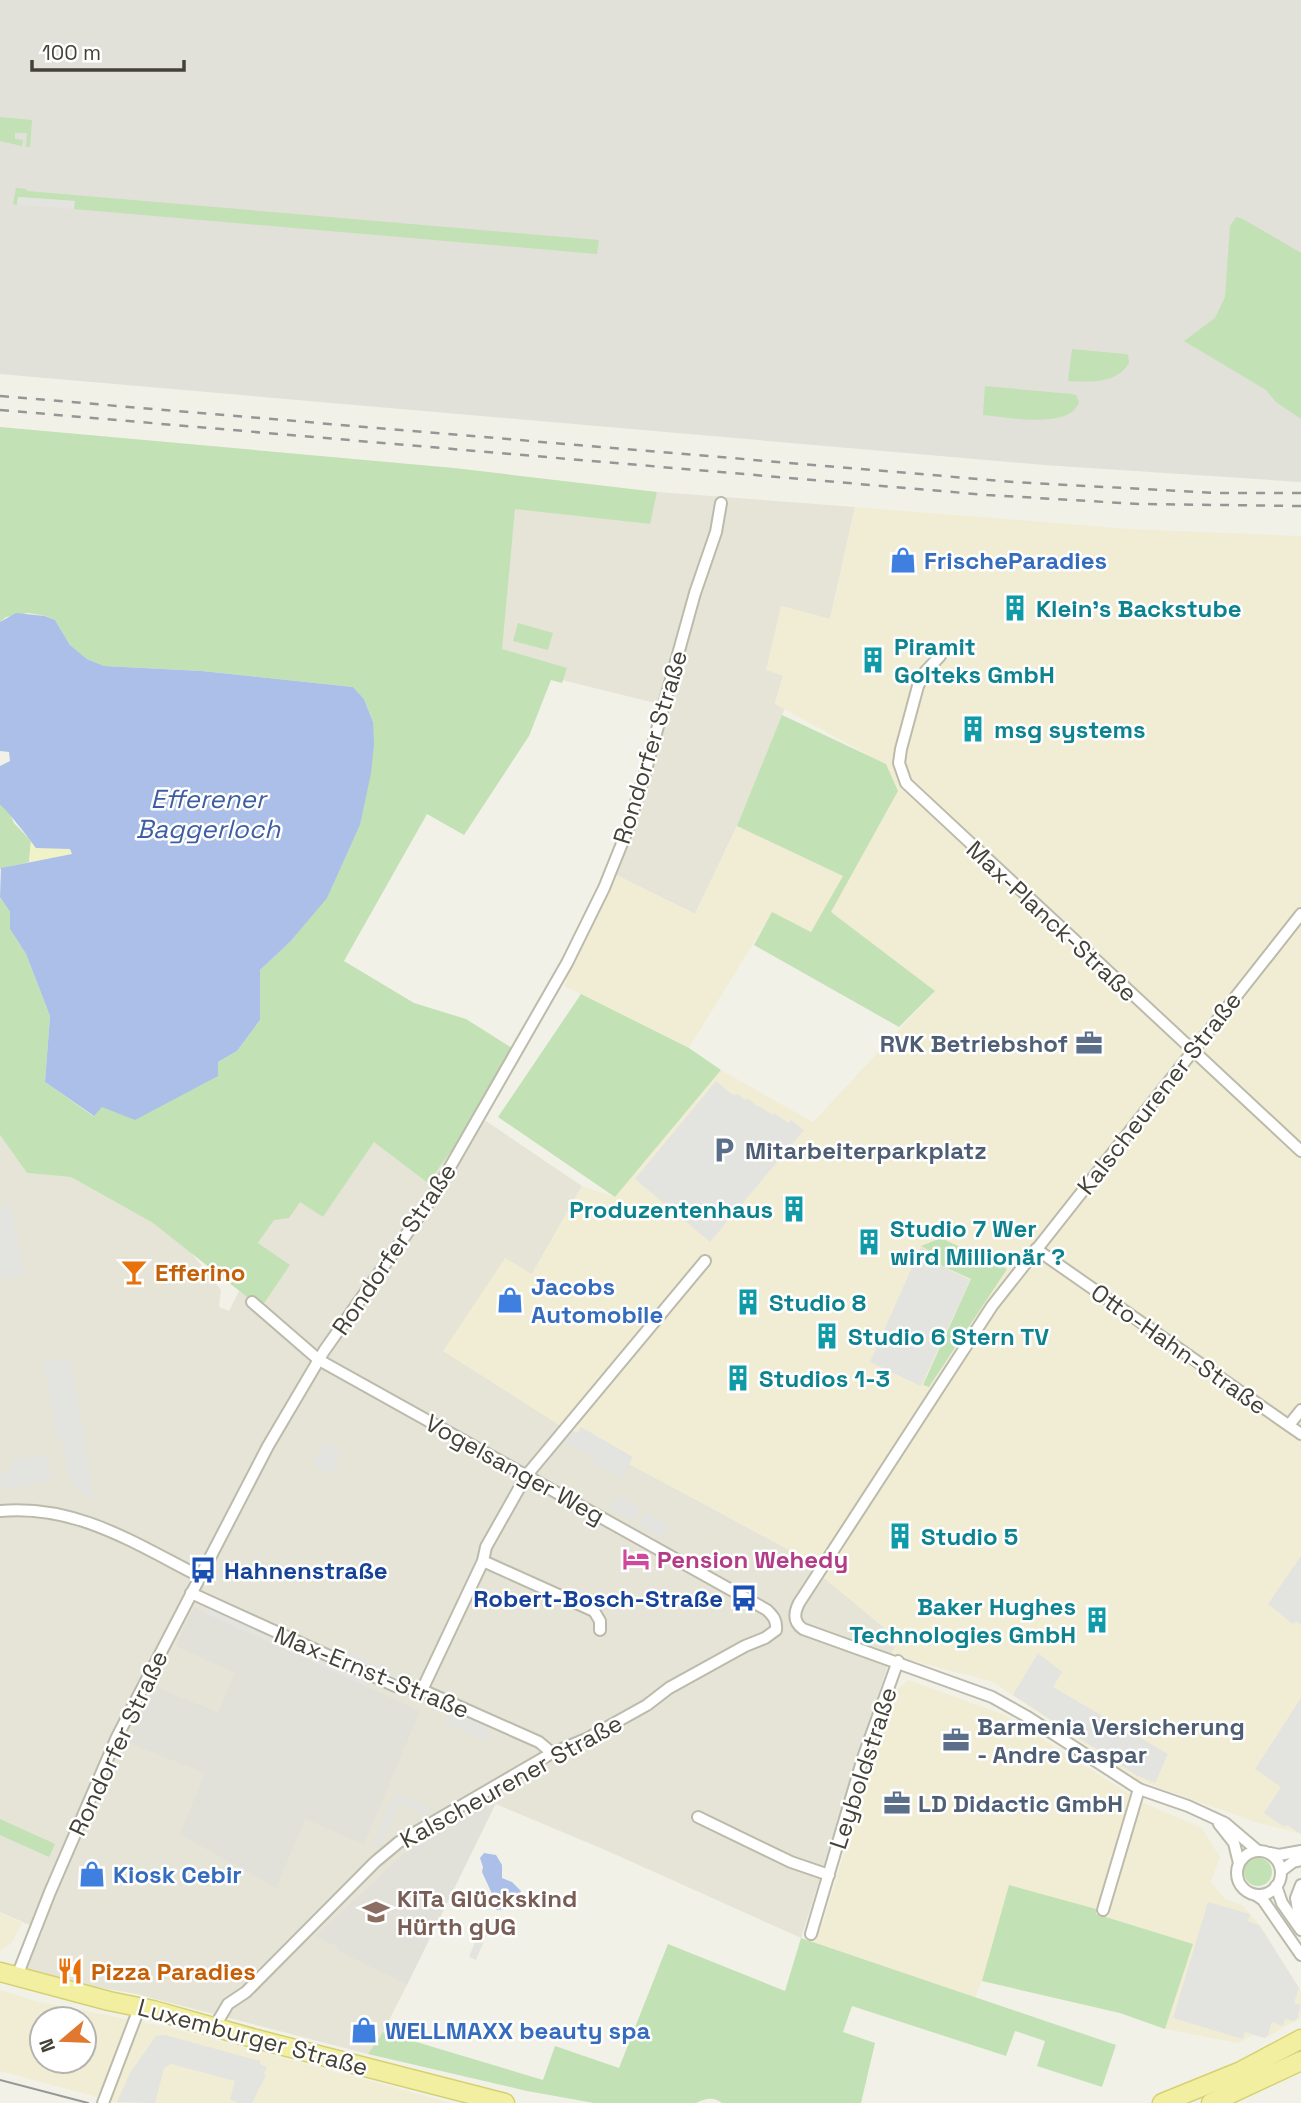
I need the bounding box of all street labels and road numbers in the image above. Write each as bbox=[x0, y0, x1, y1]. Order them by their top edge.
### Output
street label: Rondorfer Straße bbox=[606, 646, 694, 848]
street label: Max-Planck-Straße bbox=[960, 834, 1144, 1008]
street label: Kalscheurener Straße bbox=[1070, 985, 1248, 1201]
street label: Rondorfer Straße bbox=[325, 1157, 463, 1341]
street label: Otto-Hahn-Straße bbox=[1085, 1277, 1273, 1421]
street label: Vogelsanger Weg bbox=[420, 1407, 610, 1531]
street label: Max-Ernst-Straße bbox=[270, 1619, 474, 1725]
street label: Rondorfer Straße bbox=[61, 1645, 175, 1841]
street label: Leyboldstraße bbox=[822, 1683, 904, 1853]
street label: Kalscheurener Straße bbox=[394, 1707, 628, 1855]
street label: Luxemburger Straße bbox=[135, 1991, 371, 2083]

